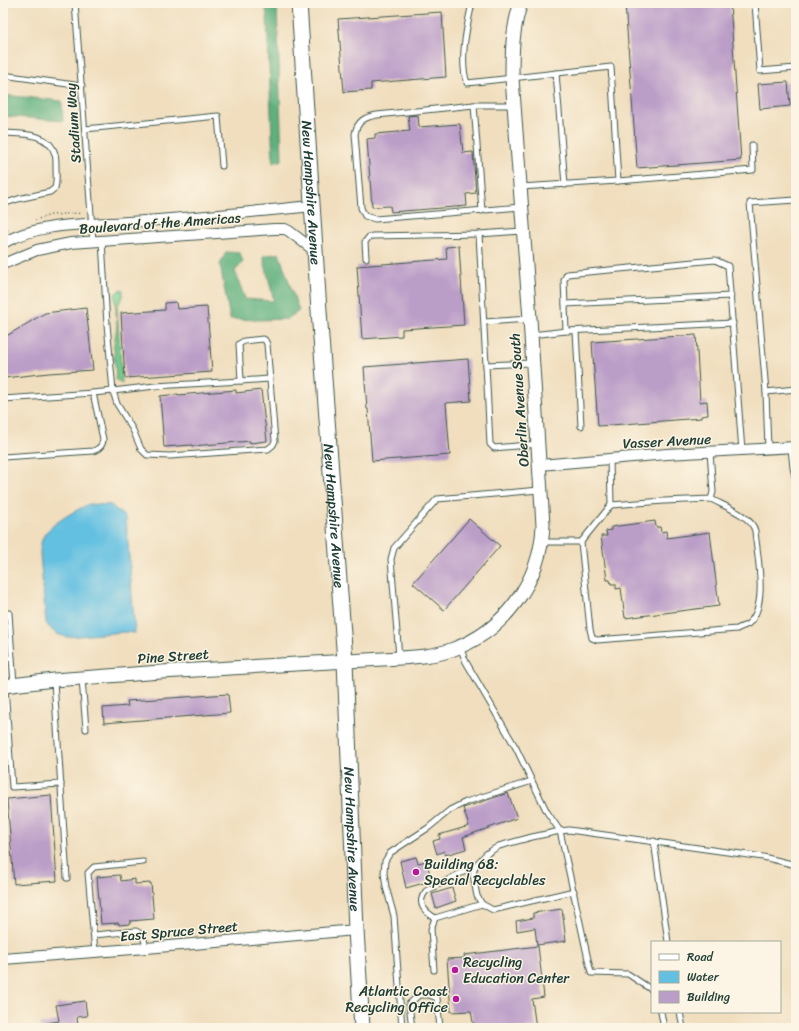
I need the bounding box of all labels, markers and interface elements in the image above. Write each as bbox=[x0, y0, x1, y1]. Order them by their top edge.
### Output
street label: Stadium Way bbox=[58, 81, 89, 164]
street label: New Hampshire Avenue bbox=[294, 120, 328, 266]
street label: Boulevard of the Americas bbox=[78, 205, 242, 242]
street label: Oberlin Avenue South bbox=[502, 332, 537, 468]
street label: Vasser Avenue bbox=[622, 427, 712, 456]
street label: New Hampshire Avenue bbox=[316, 443, 352, 589]
street label: Pine Street bbox=[137, 642, 210, 671]
street label: New Hampshire Avenue bbox=[336, 766, 367, 912]
place label: Building 68: Special Recyclables bbox=[424, 852, 546, 893]
marker: Building 68: Special Recyclables bbox=[411, 867, 421, 877]
street label: East Spruce Street bbox=[119, 914, 239, 949]
legend bbox=[651, 941, 781, 1013]
text: Road bbox=[687, 946, 714, 968]
place label: Recycling Education Center bbox=[463, 950, 570, 991]
marker: Recycling Education Center bbox=[450, 965, 460, 975]
text: Water bbox=[687, 966, 720, 988]
place label: Atlantic Coast Recycling Office bbox=[345, 979, 448, 1020]
text: Building bbox=[687, 986, 730, 1008]
marker: Atlantic Coast Recycling Office bbox=[451, 994, 461, 1004]

